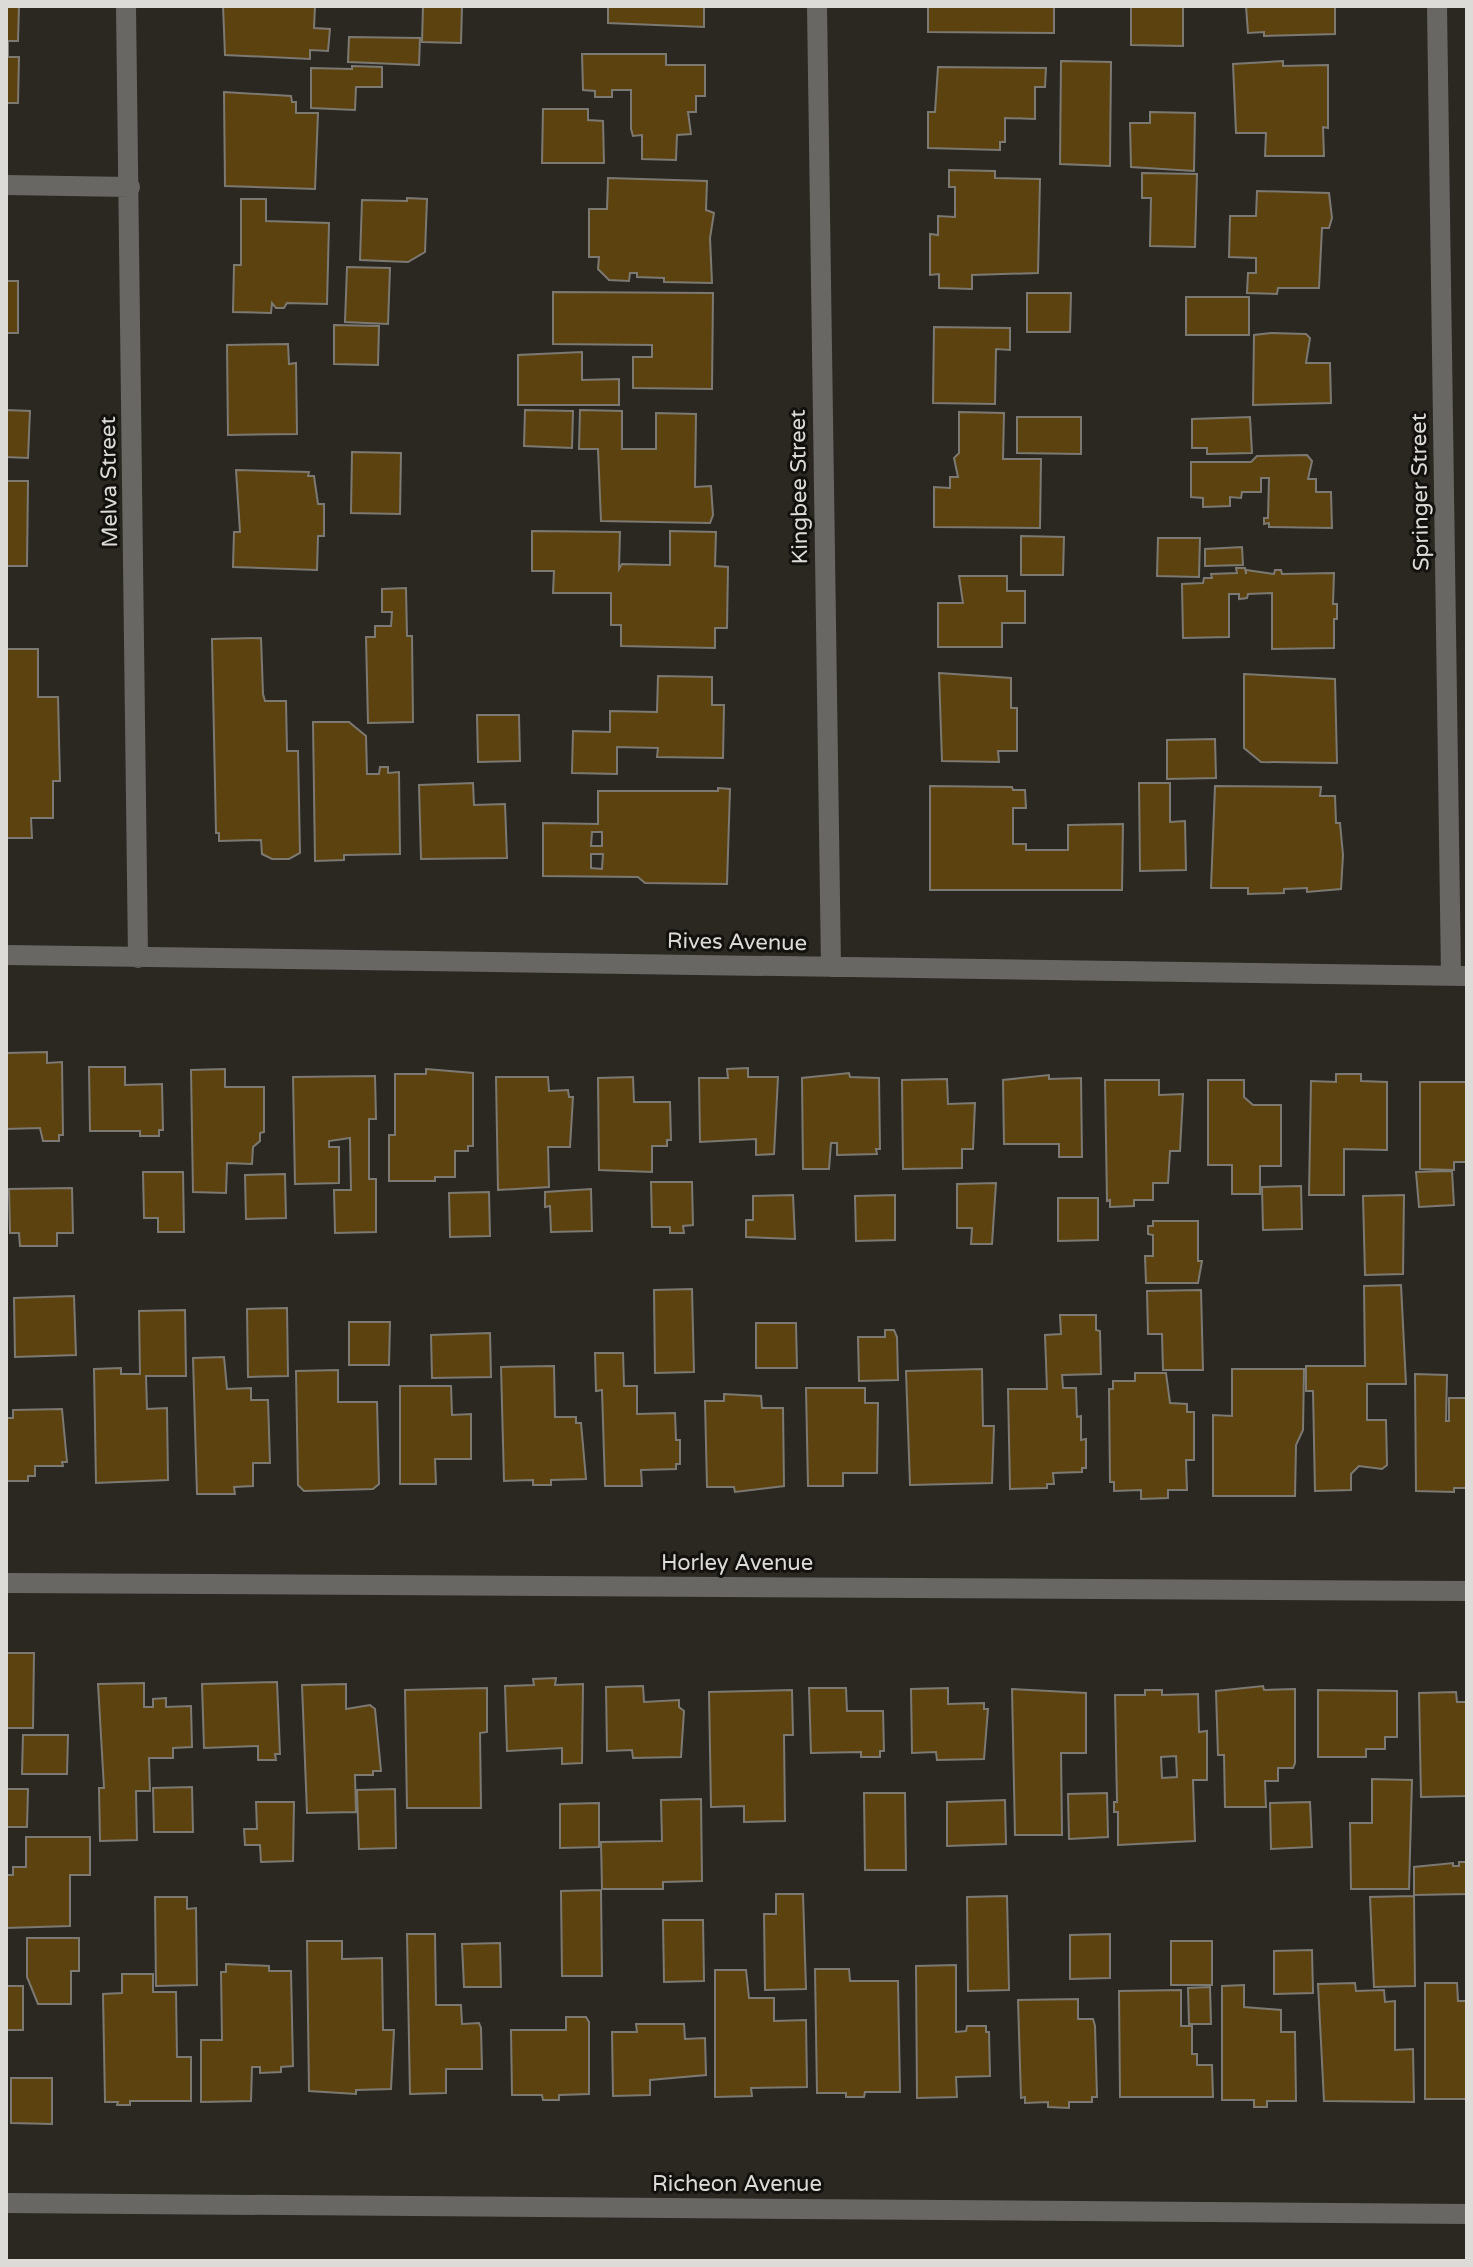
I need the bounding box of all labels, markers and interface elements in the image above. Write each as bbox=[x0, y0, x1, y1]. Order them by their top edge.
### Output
street label: Kingbee Street bbox=[785, 409, 813, 565]
street label: Springer Street bbox=[1406, 413, 1434, 571]
street label: Melva Street bbox=[95, 416, 123, 548]
street label: Rives Avenue bbox=[667, 928, 807, 956]
street label: Horley Avenue bbox=[661, 1550, 813, 1576]
street label: Richeon Avenue bbox=[652, 2171, 822, 2197]

